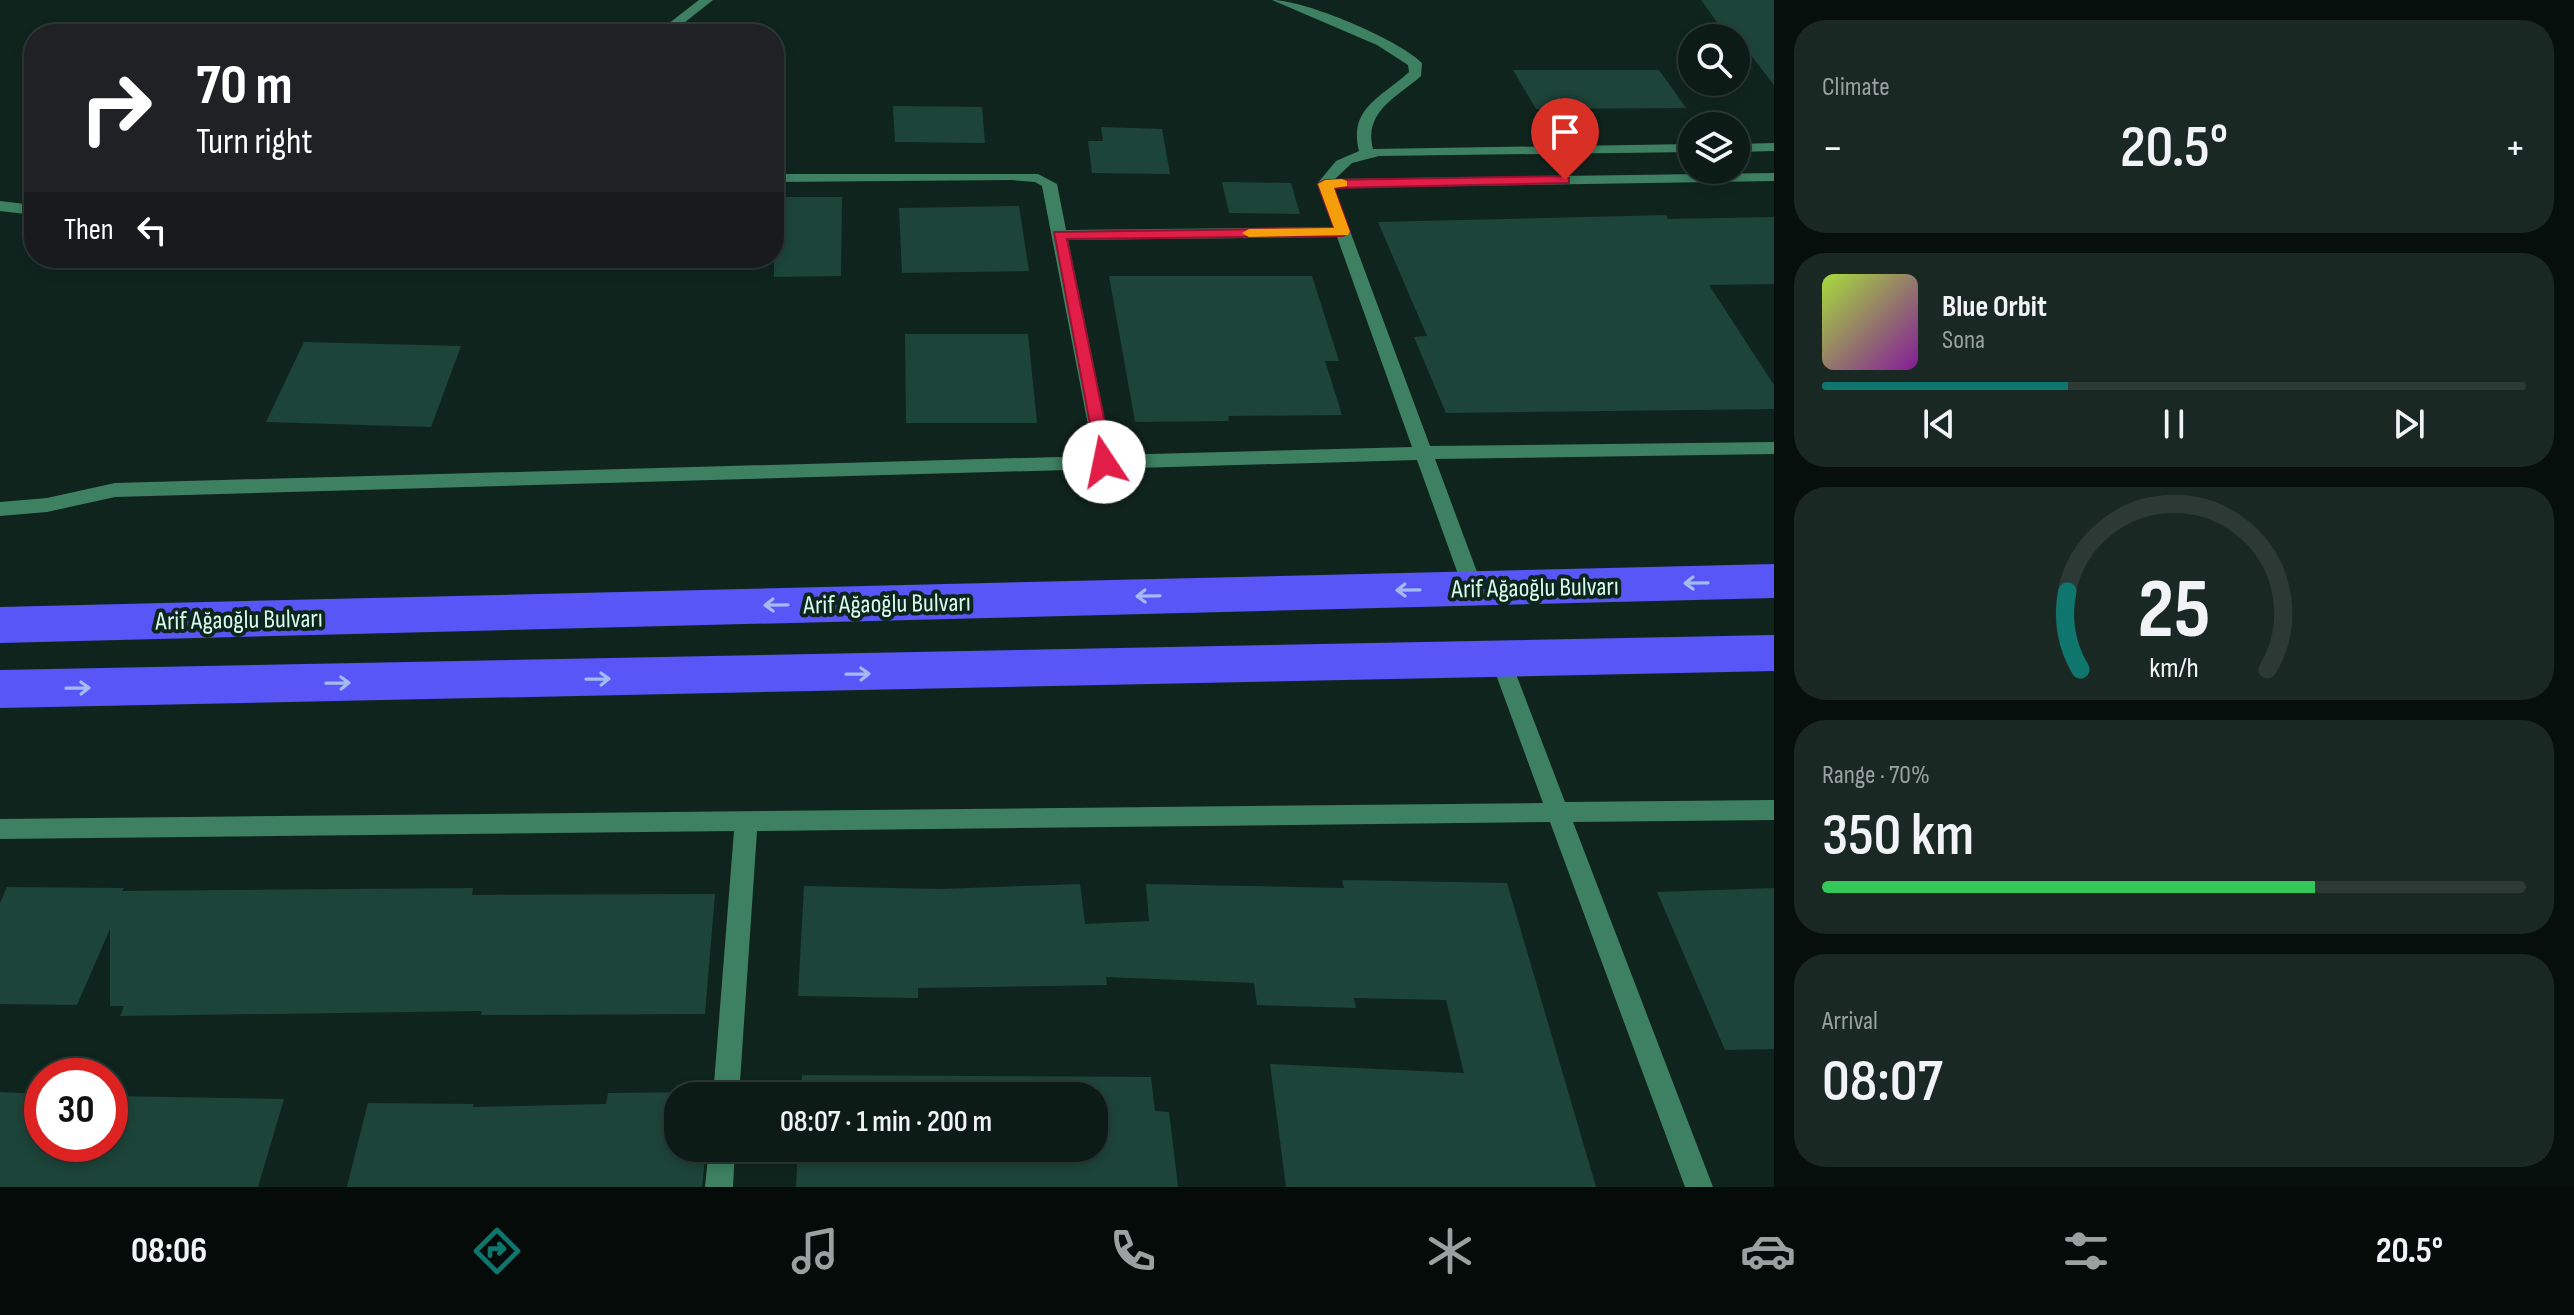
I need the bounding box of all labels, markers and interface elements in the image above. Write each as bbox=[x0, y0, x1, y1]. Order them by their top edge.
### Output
map controls bbox=[1678, 24, 1750, 184]
button: search bbox=[1678, 24, 1750, 96]
text: 70 m bbox=[196, 53, 293, 120]
icon: right bbox=[64, 56, 168, 160]
text: Climate bbox=[1822, 72, 1890, 103]
pin bbox=[1531, 98, 1599, 180]
icon: arrive bbox=[1543, 110, 1587, 154]
button: layers bbox=[1678, 112, 1750, 184]
text: 20.5° bbox=[2120, 112, 2228, 184]
text: Turn right bbox=[196, 121, 313, 164]
text: − bbox=[1822, 122, 1844, 175]
text: + bbox=[2504, 122, 2526, 175]
icon: left bbox=[130, 208, 174, 252]
text: Then bbox=[64, 212, 114, 248]
text: Blue Orbit bbox=[1942, 289, 2047, 325]
text: Sona bbox=[1942, 325, 1985, 356]
icon: previous bbox=[1917, 402, 1961, 446]
icon: pause bbox=[2152, 402, 2196, 446]
icon: next bbox=[2387, 402, 2431, 446]
position arrow bbox=[1062, 420, 1146, 504]
text: 25 bbox=[2138, 560, 2210, 660]
street label: Arif Ağaoğlu Bulvarı bbox=[1450, 572, 1619, 605]
one-way arrow bbox=[1683, 575, 1710, 590]
one-way arrow bbox=[1395, 582, 1422, 597]
street label: Arif Ağaoğlu Bulvarı bbox=[802, 588, 971, 621]
one-way arrow bbox=[1135, 589, 1162, 604]
one-way arrow bbox=[763, 598, 790, 613]
street label: Arif Ağaoğlu Bulvarı bbox=[154, 604, 323, 637]
text: km/h bbox=[2149, 651, 2199, 686]
one-way arrow bbox=[844, 666, 871, 682]
one-way arrow bbox=[584, 671, 611, 686]
one-way arrow bbox=[324, 676, 351, 691]
one-way arrow bbox=[64, 680, 91, 696]
text: Range · 70% bbox=[1822, 760, 1930, 791]
text: 350 km bbox=[1822, 800, 1974, 872]
text: Arrival bbox=[1822, 1006, 1878, 1037]
text: 08:07 bbox=[1822, 1046, 1943, 1118]
speed limit sign: 30 bbox=[24, 1058, 128, 1162]
text: 08:07 · 1 min · 200 m bbox=[780, 1104, 992, 1140]
icon: directions bbox=[469, 1223, 525, 1279]
icon: music bbox=[787, 1223, 843, 1279]
icon: phone bbox=[1105, 1223, 1161, 1279]
icon: climate bbox=[1422, 1223, 1478, 1279]
icon: car bbox=[1740, 1223, 1796, 1279]
icon: filters bbox=[2058, 1223, 2114, 1279]
text: 08:06 bbox=[131, 1230, 207, 1273]
text: 20.5° bbox=[2376, 1230, 2443, 1273]

